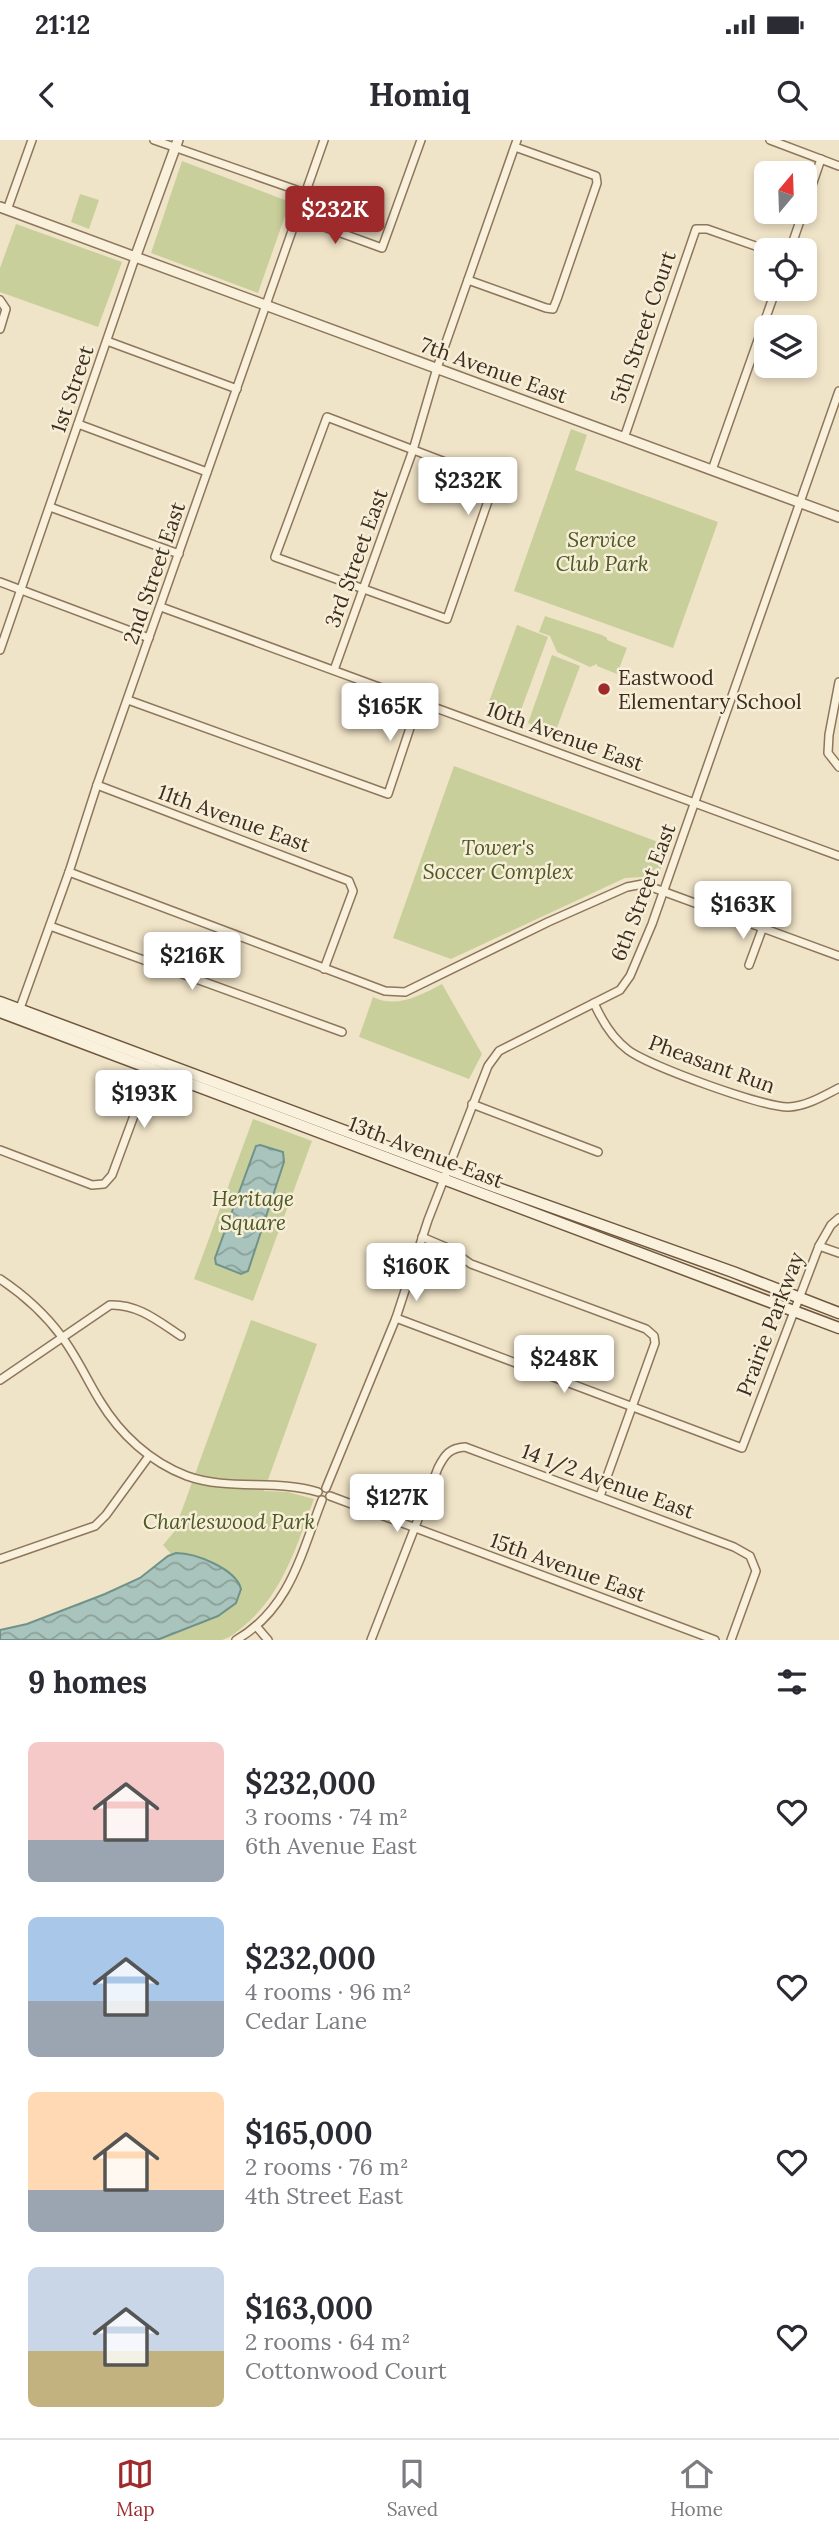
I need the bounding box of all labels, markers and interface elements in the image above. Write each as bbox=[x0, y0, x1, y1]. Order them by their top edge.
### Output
text: 21:12 bbox=[35, 8, 90, 41]
text: Homiq bbox=[369, 74, 470, 115]
icon: back bbox=[28, 76, 66, 114]
icon: search bbox=[773, 76, 811, 114]
north arrow bbox=[754, 161, 817, 224]
map controls bbox=[754, 161, 817, 378]
pin: $232K bbox=[286, 186, 384, 246]
text: $232K bbox=[301, 194, 369, 223]
button: locate bbox=[754, 238, 817, 301]
street label: 5th Street Court bbox=[604, 246, 682, 407]
button: layers bbox=[754, 315, 817, 378]
street label: 7th Avenue East bbox=[417, 331, 572, 409]
street label: 1st Street bbox=[44, 341, 100, 436]
pin: $232K bbox=[419, 458, 517, 517]
text: $232K bbox=[434, 465, 502, 494]
street label: 3rd Street East bbox=[318, 484, 394, 631]
street label: 2nd Street East bbox=[117, 497, 191, 648]
park label: Service Club Park bbox=[555, 526, 649, 577]
place label: Eastwood Elementary School bbox=[618, 664, 802, 715]
marker: Eastwood Elementary School bbox=[596, 681, 612, 697]
pin: $165K bbox=[341, 684, 439, 743]
text: $165K bbox=[358, 691, 422, 720]
street label: 10th Avenue East bbox=[483, 695, 648, 777]
street label: 11th Avenue East bbox=[154, 778, 315, 858]
street label: 6th Street East bbox=[604, 819, 682, 965]
park label: Tower's Soccer Complex bbox=[423, 834, 573, 885]
pin: $163K bbox=[694, 882, 792, 941]
text: $163K bbox=[710, 889, 776, 918]
pin: $216K bbox=[143, 932, 241, 992]
text: $216K bbox=[160, 940, 224, 969]
street label: Pheasant Run bbox=[645, 1029, 779, 1099]
pin: $193K bbox=[95, 1070, 193, 1130]
text: $193K bbox=[111, 1078, 177, 1107]
street label: 13th Avenue East bbox=[345, 1110, 508, 1194]
park label: Heritage Square bbox=[212, 1185, 294, 1236]
pin: $160K bbox=[367, 1244, 465, 1303]
street label: Prairie Parkway bbox=[730, 1248, 810, 1400]
text: $160K bbox=[382, 1251, 450, 1280]
pin: $248K bbox=[515, 1336, 613, 1395]
text: $248K bbox=[530, 1343, 598, 1372]
street label: 14 1/2 Avenue East bbox=[518, 1437, 699, 1525]
pin: $127K bbox=[348, 1474, 446, 1534]
text: $127K bbox=[366, 1482, 428, 1511]
park label: Charleswood Park bbox=[143, 1508, 315, 1535]
street label: 15th Avenue East bbox=[486, 1526, 650, 1608]
text: 9 homes bbox=[28, 1663, 147, 1701]
icon: filters bbox=[773, 1663, 811, 1701]
text: $232,000 bbox=[245, 1764, 376, 1802]
icon: home bbox=[84, 1770, 168, 1854]
icon: heart bbox=[773, 1793, 811, 1831]
text: 3 rooms · 74 m² bbox=[245, 1802, 408, 1831]
text: 6th Avenue East bbox=[245, 1831, 417, 1860]
text: $232,000 bbox=[245, 1939, 376, 1977]
icon: home bbox=[84, 1945, 168, 2029]
icon: heart bbox=[773, 1968, 811, 2006]
text: 4 rooms · 96 m² bbox=[245, 1977, 411, 2006]
text: Cedar Lane bbox=[245, 2006, 367, 2035]
text: $165,000 bbox=[245, 2114, 373, 2152]
icon: home bbox=[84, 2120, 168, 2204]
icon: heart bbox=[773, 2143, 811, 2181]
text: 2 rooms · 76 m² bbox=[245, 2152, 409, 2181]
text: 4th Street East bbox=[245, 2181, 403, 2210]
text: $163,000 bbox=[245, 2289, 373, 2327]
icon: home bbox=[84, 2295, 168, 2379]
icon: heart bbox=[773, 2318, 811, 2356]
text: 2 rooms · 64 m² bbox=[245, 2327, 410, 2356]
text: Cottonwood Court bbox=[245, 2356, 447, 2385]
tab: Map bbox=[116, 2455, 155, 2521]
tab: Saved bbox=[387, 2455, 438, 2521]
tab: Home bbox=[670, 2455, 723, 2521]

